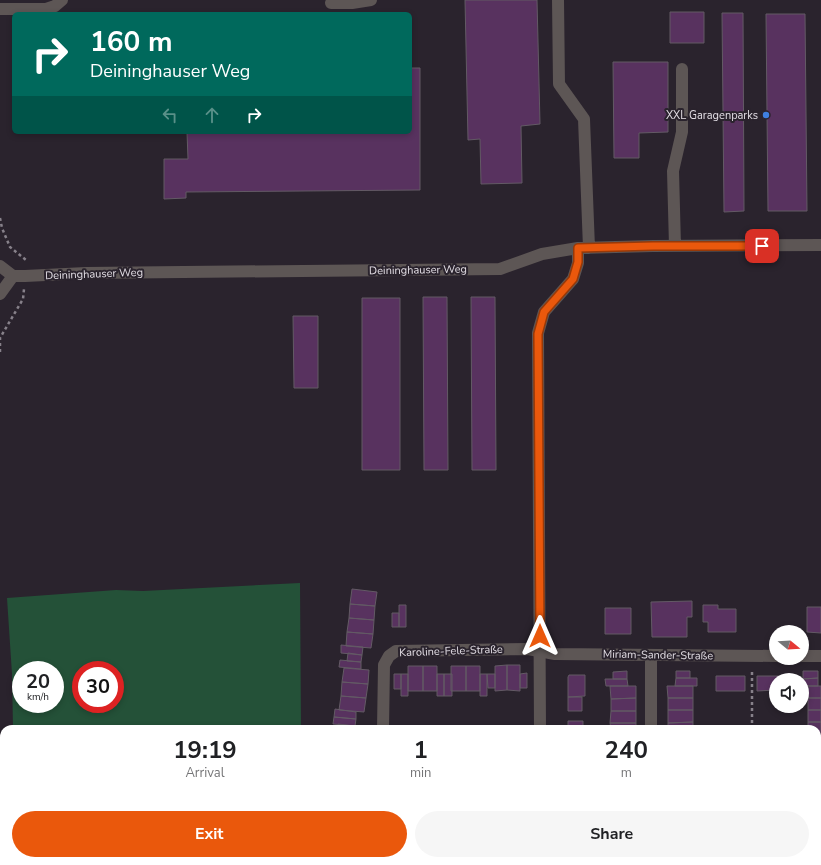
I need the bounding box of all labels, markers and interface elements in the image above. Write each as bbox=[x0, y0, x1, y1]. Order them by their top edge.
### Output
text: 160 m bbox=[90, 23, 173, 61]
icon: right bbox=[24, 28, 76, 80]
text: Deininghauser Weg bbox=[90, 59, 250, 83]
icon: left bbox=[159, 104, 181, 126]
icon: ahead bbox=[201, 104, 223, 126]
icon: right bbox=[243, 104, 265, 126]
place label: XXL Garagenparks bbox=[666, 108, 758, 123]
marker: XXL Garagenparks bbox=[761, 110, 771, 120]
pin bbox=[745, 229, 779, 263]
icon: arrive bbox=[751, 235, 773, 257]
street label: Deininghauser Weg bbox=[369, 262, 467, 278]
street label: Deininghauser Weg bbox=[45, 265, 143, 283]
position arrow bbox=[519, 615, 561, 657]
north arrow bbox=[769, 625, 809, 665]
map controls bbox=[769, 625, 809, 713]
street label: Karoline-Fele-Straße bbox=[399, 642, 503, 660]
street label: Miriam-Sander-Straße bbox=[603, 647, 713, 663]
speed limit sign: 30 bbox=[72, 661, 124, 713]
text: 20 bbox=[26, 668, 50, 695]
button: sound bbox=[769, 673, 809, 713]
text: km/h bbox=[27, 690, 49, 704]
text: 19:19 bbox=[173, 734, 237, 766]
text: 1 bbox=[413, 734, 428, 766]
text: 240 bbox=[605, 734, 648, 766]
text: Arrival bbox=[185, 764, 225, 782]
text: min bbox=[410, 764, 431, 782]
text: m bbox=[621, 764, 632, 782]
button: Exit bbox=[12, 811, 407, 857]
button: Share bbox=[415, 811, 809, 857]

